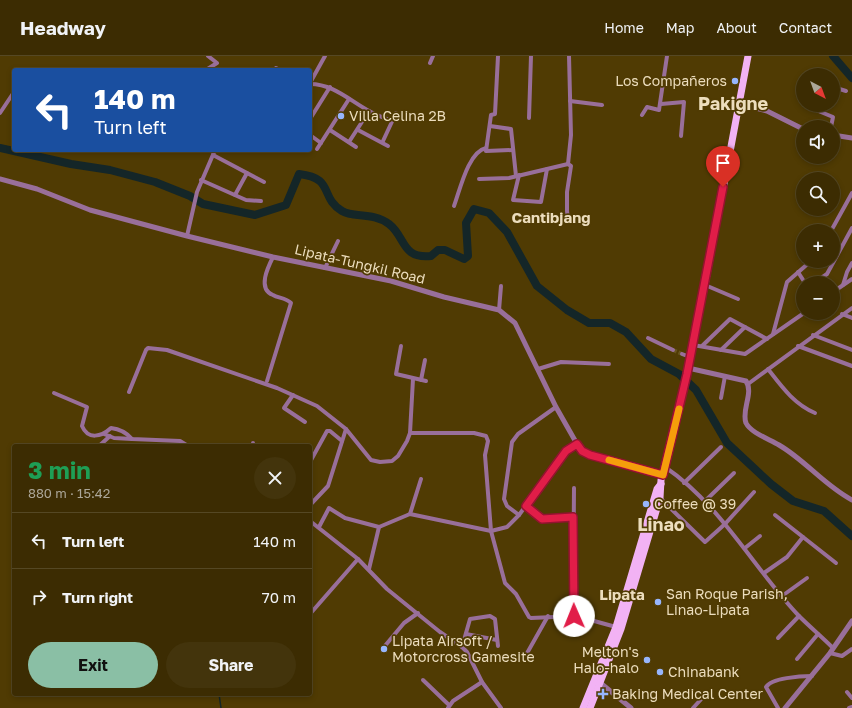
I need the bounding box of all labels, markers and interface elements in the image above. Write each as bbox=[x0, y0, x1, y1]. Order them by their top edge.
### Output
text: Headway bbox=[20, 16, 106, 39]
text: Home bbox=[604, 19, 644, 36]
text: Map bbox=[666, 19, 694, 36]
text: About bbox=[716, 19, 757, 36]
text: Contact bbox=[779, 19, 832, 36]
north arrow bbox=[796, 68, 840, 112]
map controls bbox=[796, 68, 840, 320]
place label: Los Compañeros bbox=[615, 72, 727, 89]
marker: Los Compañeros bbox=[730, 76, 740, 86]
text: 140 m bbox=[94, 82, 176, 115]
icon: left bbox=[28, 84, 80, 136]
district label: Pakigne bbox=[698, 92, 768, 114]
place label: Villa Celina 2B bbox=[349, 107, 446, 124]
marker: Villa Celina 2B bbox=[336, 111, 346, 121]
text: Turn left bbox=[94, 116, 167, 138]
button: sound bbox=[796, 120, 840, 164]
pin bbox=[706, 146, 740, 187]
icon: arrive bbox=[712, 152, 734, 174]
button: search bbox=[796, 172, 840, 216]
district label: Cantibjang bbox=[512, 208, 590, 226]
button: + bbox=[796, 224, 840, 268]
street label: Lipata-Tungkil Road bbox=[293, 240, 427, 287]
button: − bbox=[796, 276, 840, 320]
text: 3 min bbox=[28, 455, 91, 484]
button: close bbox=[254, 457, 296, 499]
text: 880 m · 15:42 bbox=[28, 485, 110, 501]
place label: Coffee @ 39 bbox=[654, 495, 736, 512]
marker: Coffee @ 39 bbox=[641, 499, 651, 509]
district label: Linao bbox=[637, 513, 685, 535]
icon: left bbox=[28, 530, 50, 552]
text: Turn left bbox=[62, 532, 124, 550]
text: 140 m bbox=[253, 532, 296, 550]
district label: Lipata bbox=[599, 585, 645, 603]
place label: San Roque Parish, Linao-Lipata bbox=[666, 585, 788, 618]
icon: right bbox=[28, 586, 50, 608]
text: Turn right bbox=[62, 588, 133, 606]
text: 70 m bbox=[262, 588, 296, 606]
position arrow bbox=[553, 595, 595, 637]
marker: San Roque Parish, Linao-Lipata bbox=[653, 597, 663, 607]
place label: Lipata Airsoft / Motorcross Gamesite bbox=[392, 632, 535, 665]
button: Exit bbox=[28, 642, 158, 688]
button: Share bbox=[166, 642, 296, 688]
place label: Melton's Halo-halo bbox=[573, 643, 639, 676]
marker: Lipata Airsoft / Motorcross Gamesite bbox=[379, 644, 389, 654]
marker: Melton's Halo-halo bbox=[642, 655, 652, 665]
place label: Chinabank bbox=[668, 663, 740, 680]
marker: Chinabank bbox=[655, 667, 665, 677]
place label: Baking Medical Center bbox=[612, 685, 764, 702]
marker: Baking Medical Center bbox=[597, 688, 609, 700]

